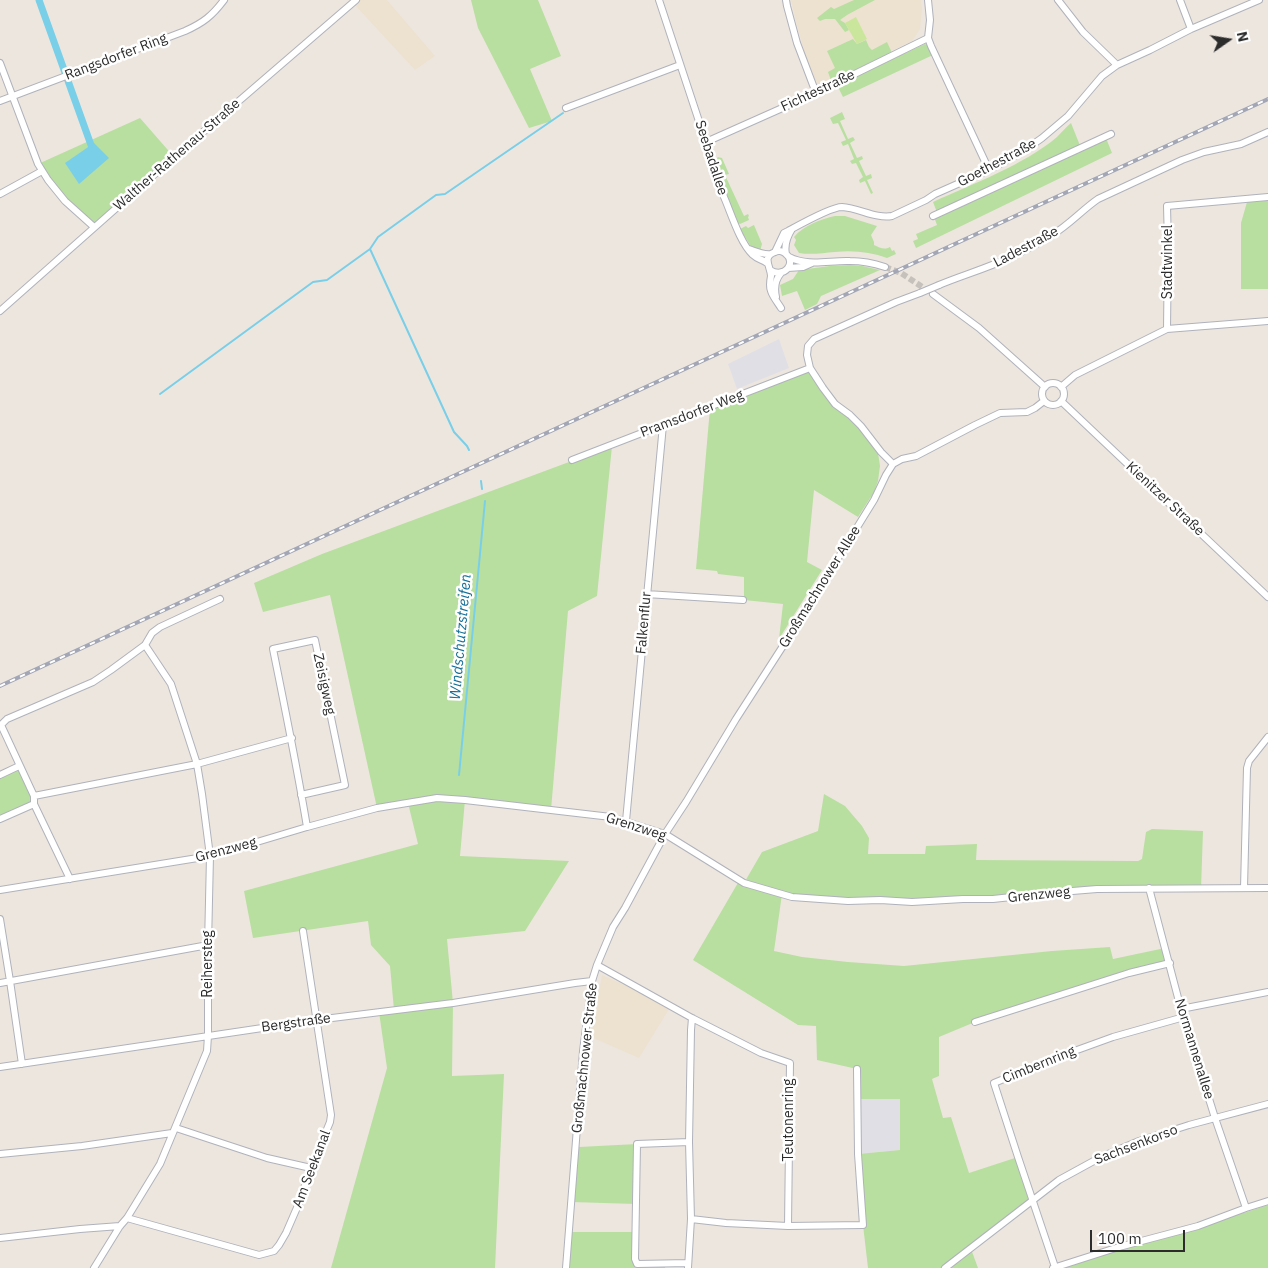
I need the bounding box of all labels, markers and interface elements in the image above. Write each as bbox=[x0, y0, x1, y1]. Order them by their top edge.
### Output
north arrow bbox=[1203, 15, 1253, 65]
street label: Rangsdorfer Ring bbox=[63, 30, 169, 84]
text: N bbox=[1233, 30, 1253, 44]
street label: Fichtestraße bbox=[778, 67, 858, 115]
street label: Walther-Rathenau-Straße bbox=[110, 95, 244, 215]
street label: Seebadallee bbox=[691, 118, 731, 198]
street label: Goethestraße bbox=[955, 135, 1039, 191]
street label: Ladestraße bbox=[991, 223, 1061, 271]
street label: Stadtwinkel bbox=[1160, 225, 1176, 299]
street label: Pramsdorfer Weg bbox=[638, 387, 746, 441]
street label: Kienitzer Straße bbox=[1122, 458, 1208, 540]
street label: Großmachnower Allee bbox=[776, 523, 864, 651]
water label: Windschutzstreifen bbox=[447, 573, 475, 701]
street label: Falkenflur bbox=[633, 591, 655, 655]
street label: Zeisigweg bbox=[309, 652, 339, 716]
street label: Grenzweg bbox=[604, 809, 668, 845]
street label: Grenzweg bbox=[194, 834, 258, 866]
street label: Grenzweg bbox=[1007, 883, 1071, 907]
street label: Reihersteg bbox=[200, 930, 216, 998]
street label: Großmachnower Straße bbox=[569, 982, 601, 1134]
street label: Normannenallee bbox=[1171, 997, 1217, 1101]
street label: Bergstraße bbox=[260, 1010, 332, 1036]
street label: Cimbernring bbox=[1000, 1043, 1078, 1087]
street label: Teutonenring bbox=[781, 1078, 797, 1162]
street label: Sachsenkorso bbox=[1092, 1121, 1180, 1169]
street label: Am Seekanal bbox=[289, 1128, 335, 1210]
scale bar bbox=[1093, 1220, 1188, 1252]
text: 100 m bbox=[1098, 1229, 1142, 1248]

